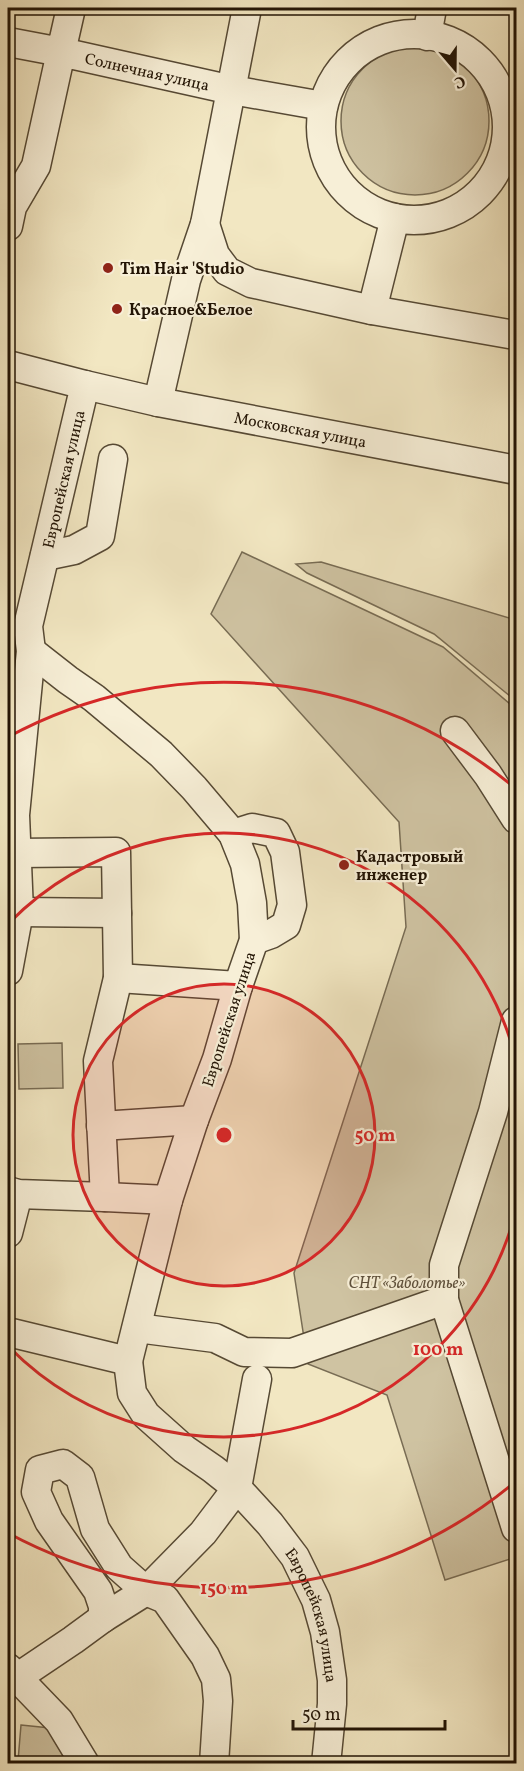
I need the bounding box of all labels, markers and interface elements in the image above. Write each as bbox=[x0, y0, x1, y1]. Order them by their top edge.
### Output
north arrow bbox=[425, 39, 485, 99]
street label: Солнечная улица bbox=[82, 49, 211, 98]
text: С bbox=[451, 69, 468, 93]
place label: Tim Hair 'Studio bbox=[120, 259, 244, 281]
marker: Tim Hair 'Studio bbox=[101, 261, 115, 275]
place label: Красное&Белое bbox=[129, 300, 253, 322]
marker: Красное&Белое bbox=[110, 302, 124, 316]
street label: Европейская улица bbox=[38, 408, 92, 551]
street label: Московская улица bbox=[232, 408, 368, 454]
place label: Кадастровый инженер bbox=[356, 847, 463, 887]
marker: Кадастровый инженер bbox=[337, 858, 351, 872]
street label: Европейская улица bbox=[198, 949, 262, 1090]
text: 50 m bbox=[355, 1124, 395, 1149]
centre of rings bbox=[214, 1125, 234, 1145]
park label: СНТ «Заболотье» bbox=[349, 1273, 465, 1295]
text: 100 m bbox=[413, 1338, 463, 1363]
street label: Европейская улица bbox=[279, 1544, 341, 1684]
text: 150 m bbox=[200, 1577, 248, 1602]
scale bar bbox=[293, 1693, 444, 1731]
text: 50 m bbox=[302, 1703, 341, 1728]

